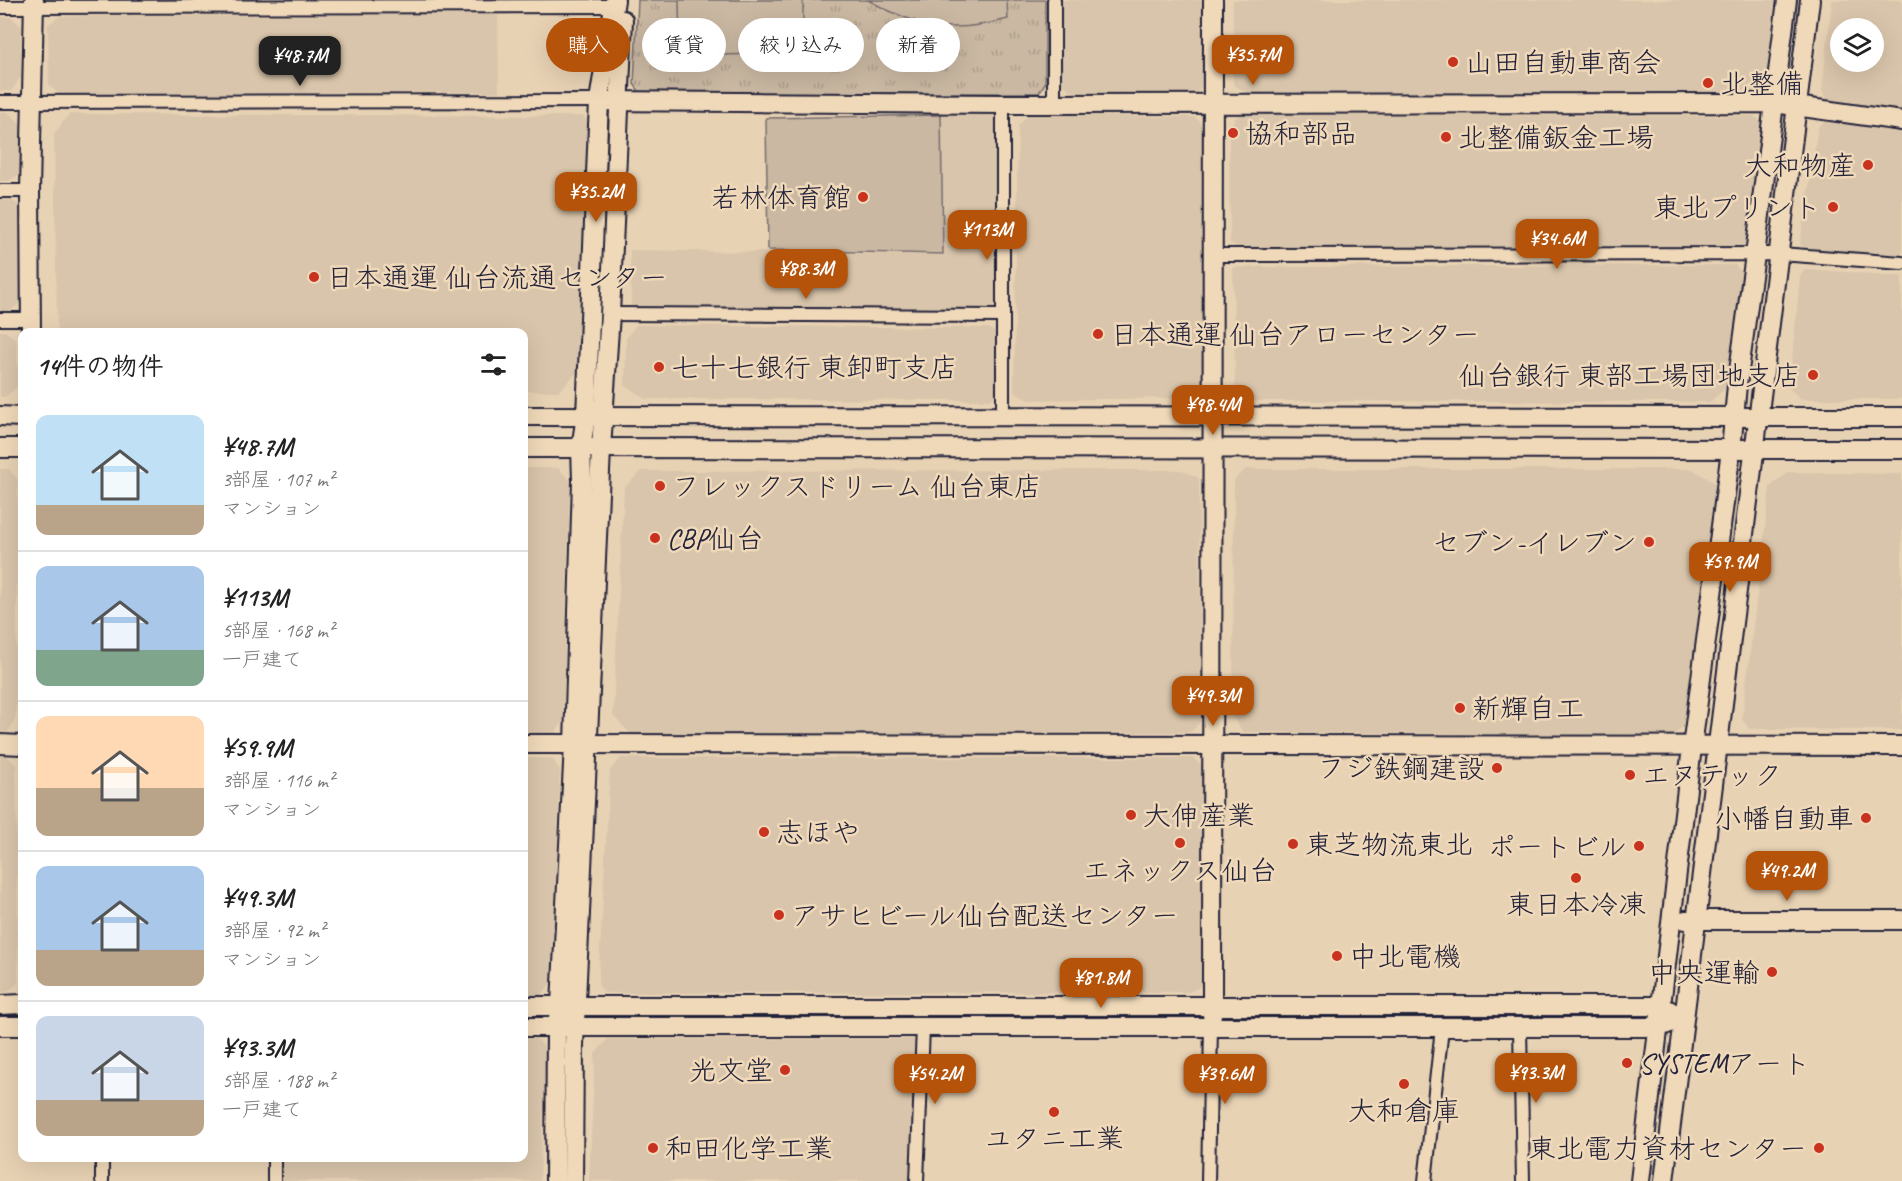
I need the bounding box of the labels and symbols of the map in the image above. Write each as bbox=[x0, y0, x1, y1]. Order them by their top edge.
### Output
pin: ¥35.7M bbox=[1204, 35, 1302, 86]
pin: ¥48.7M bbox=[251, 36, 349, 87]
place label: 山田自動車商会 bbox=[1465, 45, 1661, 80]
marker: 山田自動車商会 bbox=[1446, 55, 1460, 69]
place label: 北整備 bbox=[1720, 66, 1804, 101]
marker: 北整備 bbox=[1701, 76, 1715, 90]
place label: 協和部品 bbox=[1245, 116, 1357, 151]
place label: 北整備鈑金工場 bbox=[1458, 120, 1654, 155]
marker: 協和部品 bbox=[1226, 126, 1240, 140]
marker: 北整備鈑金工場 bbox=[1439, 130, 1453, 144]
place label: 大和物産 bbox=[1744, 148, 1856, 183]
marker: 大和物産 bbox=[1861, 158, 1875, 172]
pin: ¥35.2M bbox=[547, 172, 645, 223]
place label: 若林体育館 bbox=[711, 180, 851, 215]
marker: 若林体育館 bbox=[856, 190, 870, 204]
place label: 東北プリント bbox=[1653, 190, 1821, 225]
marker: 東北プリント bbox=[1826, 200, 1840, 214]
pin: ¥113M bbox=[945, 210, 1029, 261]
pin: ¥34.6M bbox=[1508, 219, 1606, 270]
pin: ¥88.3M bbox=[757, 249, 855, 300]
place label: 日本通運 仙台流通センター bbox=[326, 260, 668, 295]
marker: 日本通運 仙台流通センター bbox=[307, 270, 321, 284]
place label: 日本通運 仙台アローセンター bbox=[1110, 317, 1480, 352]
marker: 日本通運 仙台アローセンター bbox=[1091, 327, 1105, 341]
place label: 七十七銀行 東卸町支店 bbox=[671, 350, 958, 385]
place label: 仙台銀行 東部工場団地支店 bbox=[1458, 358, 1801, 393]
marker: 七十七銀行 東卸町支店 bbox=[652, 360, 666, 374]
marker: 仙台銀行 東部工場団地支店 bbox=[1806, 368, 1820, 382]
pin: ¥98.4M bbox=[1164, 385, 1262, 436]
place label: フレックスドリーム 仙台東店 bbox=[672, 469, 1042, 504]
marker: フレックスドリーム 仙台東店 bbox=[653, 479, 667, 493]
place label: CBP仙台 bbox=[667, 521, 764, 556]
place label: セブン-イレブン bbox=[1432, 525, 1637, 560]
marker: CBP仙台 bbox=[648, 531, 662, 545]
marker: セブン-イレブン bbox=[1642, 535, 1656, 549]
pin: ¥59.9M bbox=[1681, 542, 1779, 593]
pin: ¥49.3M bbox=[1164, 676, 1262, 727]
place label: 新輝自工 bbox=[1472, 691, 1584, 726]
marker: 新輝自工 bbox=[1453, 701, 1467, 715]
place label: フジ鉄鋼建設 bbox=[1317, 751, 1485, 786]
place label: エヌテック bbox=[1642, 758, 1782, 793]
marker: フジ鉄鋼建設 bbox=[1490, 761, 1504, 775]
marker: エヌテック bbox=[1623, 768, 1637, 782]
place label: 大伸産業 bbox=[1143, 798, 1255, 833]
place label: 小幡自動車 bbox=[1714, 801, 1854, 836]
marker: 大伸産業 bbox=[1124, 808, 1138, 822]
marker: 小幡自動車 bbox=[1859, 811, 1873, 825]
place label: 志ほや bbox=[776, 815, 860, 850]
marker: 志ほや bbox=[757, 825, 771, 839]
place label: 東芝物流東北 bbox=[1305, 827, 1473, 862]
place label: ポートビル bbox=[1488, 829, 1627, 864]
marker: エネックス仙台 bbox=[1173, 836, 1187, 850]
marker: 東芝物流東北 bbox=[1286, 837, 1300, 851]
marker: ポートビル bbox=[1632, 839, 1646, 853]
pin: ¥49.2M bbox=[1738, 851, 1836, 902]
place label: エネックス仙台 bbox=[1083, 853, 1277, 888]
marker: 東日本冷凍 bbox=[1569, 871, 1583, 885]
place label: 東日本冷凍 bbox=[1506, 887, 1646, 922]
place label: アサヒビール仙台配送センター bbox=[791, 898, 1179, 933]
marker: アサヒビール仙台配送センター bbox=[772, 908, 786, 922]
place label: 中北電機 bbox=[1349, 939, 1461, 974]
marker: 中北電機 bbox=[1330, 949, 1344, 963]
place label: 中央運輸 bbox=[1648, 955, 1760, 990]
pin: ¥81.8M bbox=[1052, 958, 1150, 1009]
marker: 中央運輸 bbox=[1765, 965, 1779, 979]
place label: SYSTEMアート bbox=[1639, 1046, 1810, 1081]
place label: 光文堂 bbox=[689, 1053, 773, 1088]
pin: ¥93.3M bbox=[1487, 1053, 1585, 1104]
pin: ¥54.2M bbox=[886, 1054, 984, 1105]
pin: ¥39.6M bbox=[1176, 1054, 1274, 1105]
marker: SYSTEMアート bbox=[1620, 1056, 1634, 1070]
marker: 光文堂 bbox=[778, 1063, 792, 1077]
marker: 大和倉庫 bbox=[1397, 1077, 1411, 1091]
place label: 大和倉庫 bbox=[1348, 1093, 1460, 1128]
marker: ユタニ工業 bbox=[1047, 1105, 1061, 1119]
place label: ユタニ工業 bbox=[984, 1121, 1124, 1156]
place label: 和田化学工業 bbox=[665, 1131, 833, 1166]
place label: 東北電力資材センター bbox=[1528, 1131, 1807, 1166]
marker: 和田化学工業 bbox=[646, 1141, 660, 1155]
marker: 東北電力資材センター bbox=[1812, 1141, 1826, 1155]

